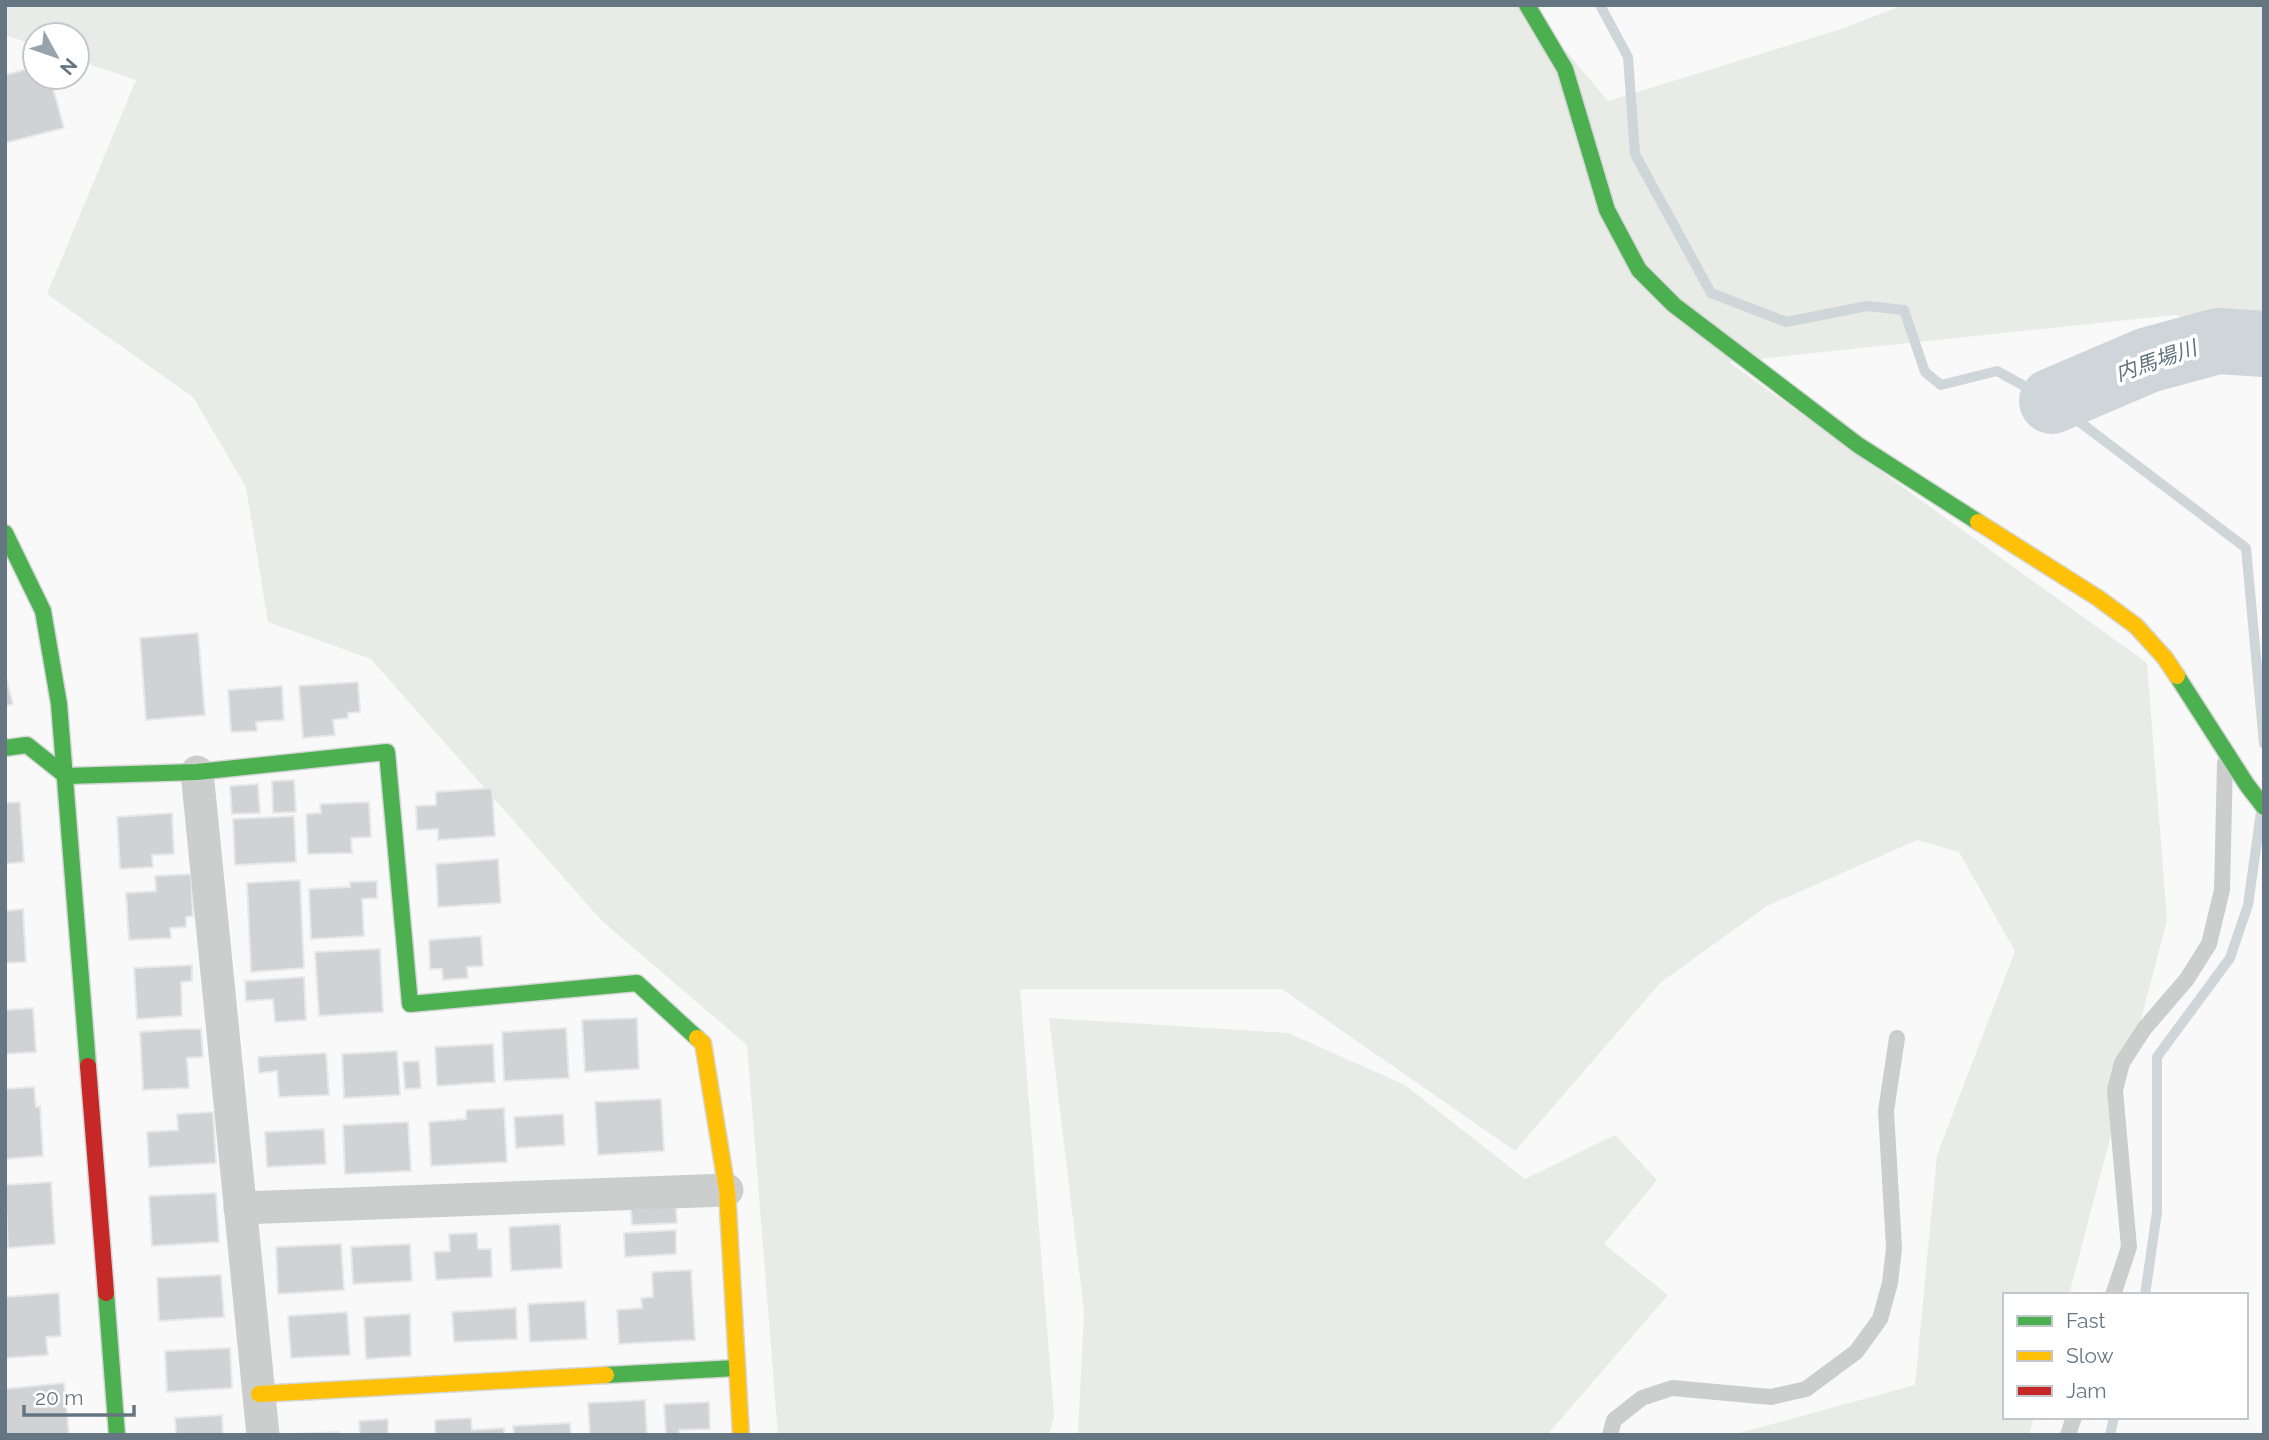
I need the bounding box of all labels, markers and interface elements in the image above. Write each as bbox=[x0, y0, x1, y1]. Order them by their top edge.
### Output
north arrow bbox=[21, 21, 91, 91]
text: N bbox=[56, 54, 82, 80]
water label: 内馬場川 bbox=[2112, 334, 2202, 386]
legend bbox=[2003, 1293, 2248, 1419]
text: Fast bbox=[2066, 1308, 2106, 1333]
text: Slow bbox=[2066, 1343, 2114, 1368]
scale bar bbox=[24, 1374, 135, 1418]
text: Jam bbox=[2066, 1378, 2107, 1403]
text: 20 m bbox=[35, 1385, 83, 1410]

